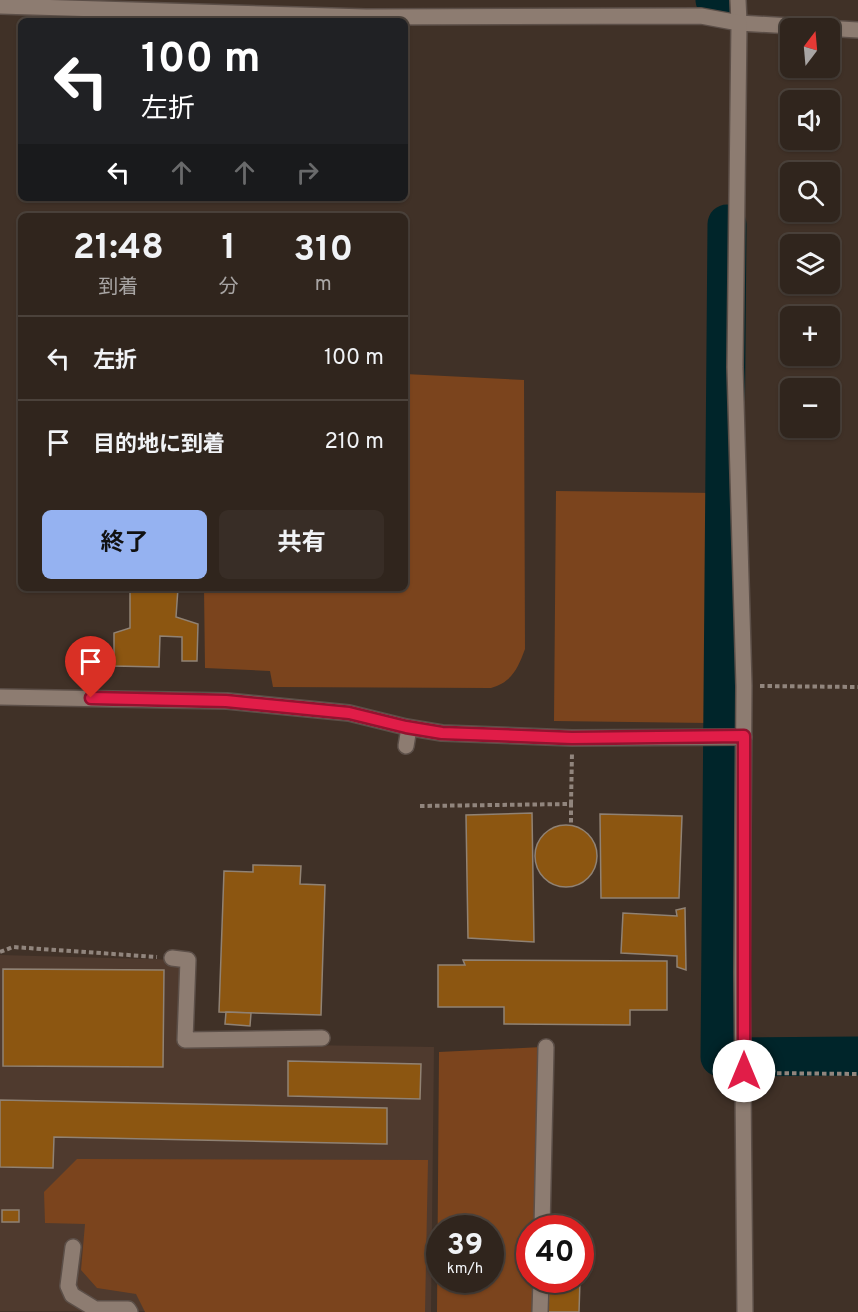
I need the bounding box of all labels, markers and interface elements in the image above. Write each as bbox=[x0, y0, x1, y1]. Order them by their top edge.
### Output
north arrow bbox=[780, 18, 840, 78]
map controls bbox=[780, 18, 840, 438]
text: 100 m bbox=[141, 34, 260, 87]
icon: left bbox=[42, 42, 120, 120]
button: sound bbox=[780, 90, 840, 150]
text: 左折 bbox=[141, 93, 195, 127]
icon: left bbox=[102, 156, 135, 189]
icon: ahead bbox=[165, 156, 198, 189]
icon: ahead bbox=[228, 156, 261, 189]
icon: right bbox=[291, 156, 324, 189]
button: search bbox=[780, 162, 840, 222]
text: 21:48 bbox=[73, 226, 164, 272]
text: 1 bbox=[221, 226, 236, 272]
text: 310 bbox=[294, 228, 353, 274]
button: layers bbox=[780, 234, 840, 294]
text: m bbox=[315, 272, 332, 298]
text: 到着 bbox=[98, 275, 138, 301]
text: 分 bbox=[219, 275, 239, 301]
button: + bbox=[780, 306, 840, 366]
icon: left bbox=[42, 342, 75, 375]
text: 100 m bbox=[324, 345, 384, 372]
text: 左折 bbox=[93, 348, 137, 375]
button: − bbox=[780, 378, 840, 438]
icon: arrive bbox=[42, 426, 75, 459]
text: 210 m bbox=[324, 429, 384, 456]
text: 目的地に到着 bbox=[93, 432, 225, 459]
button: 終了 bbox=[42, 510, 207, 579]
button: 共有 bbox=[219, 510, 384, 579]
pin bbox=[65, 636, 116, 698]
icon: arrive bbox=[74, 645, 107, 678]
position arrow bbox=[712, 1039, 776, 1103]
speed limit sign: 40 bbox=[516, 1215, 594, 1293]
text: 39 bbox=[447, 1228, 483, 1265]
text: km/h bbox=[447, 1260, 483, 1279]

